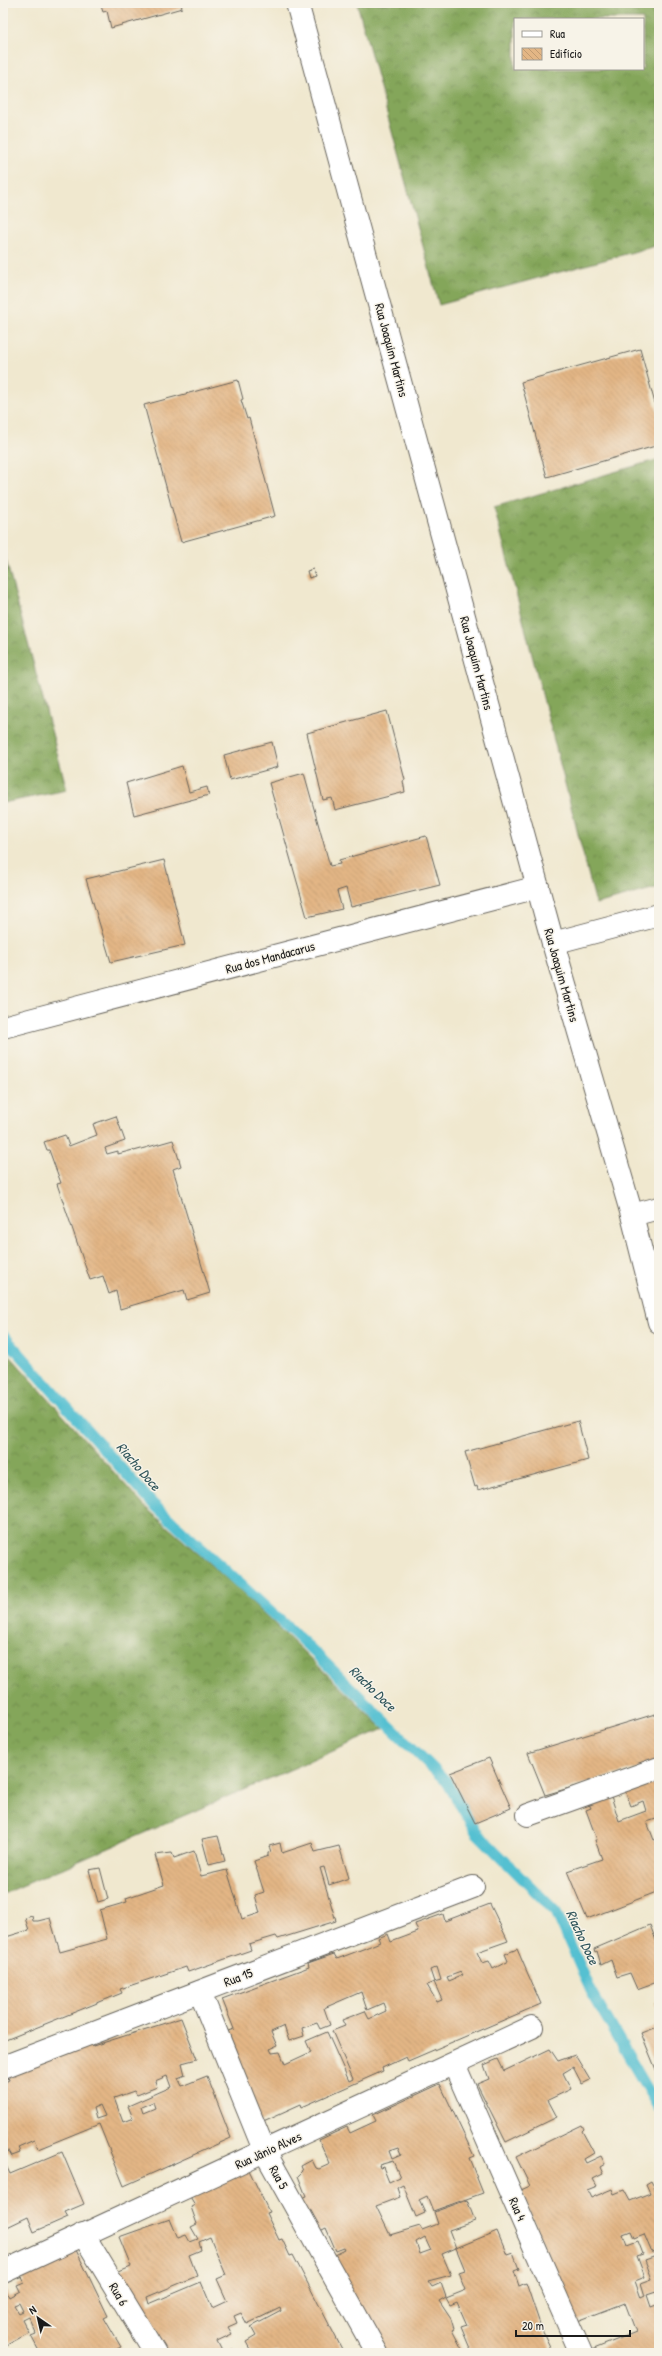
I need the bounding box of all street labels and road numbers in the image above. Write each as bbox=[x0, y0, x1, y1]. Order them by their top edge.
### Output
street label: Rua Joaquim Martins bbox=[371, 301, 413, 399]
street label: Rua Joaquim Martins bbox=[456, 614, 498, 712]
street label: Rua Joaquim Martins bbox=[540, 926, 584, 1024]
street label: Rua dos Mandacarus bbox=[223, 936, 317, 978]
street label: Rua 15 bbox=[221, 1963, 255, 1991]
street label: Rua Jânio Alves bbox=[232, 2127, 304, 2173]
street label: Rua 5 bbox=[265, 2162, 293, 2193]
street label: Rua 4 bbox=[505, 2194, 531, 2224]
street label: Rua 6 bbox=[105, 2279, 133, 2309]

